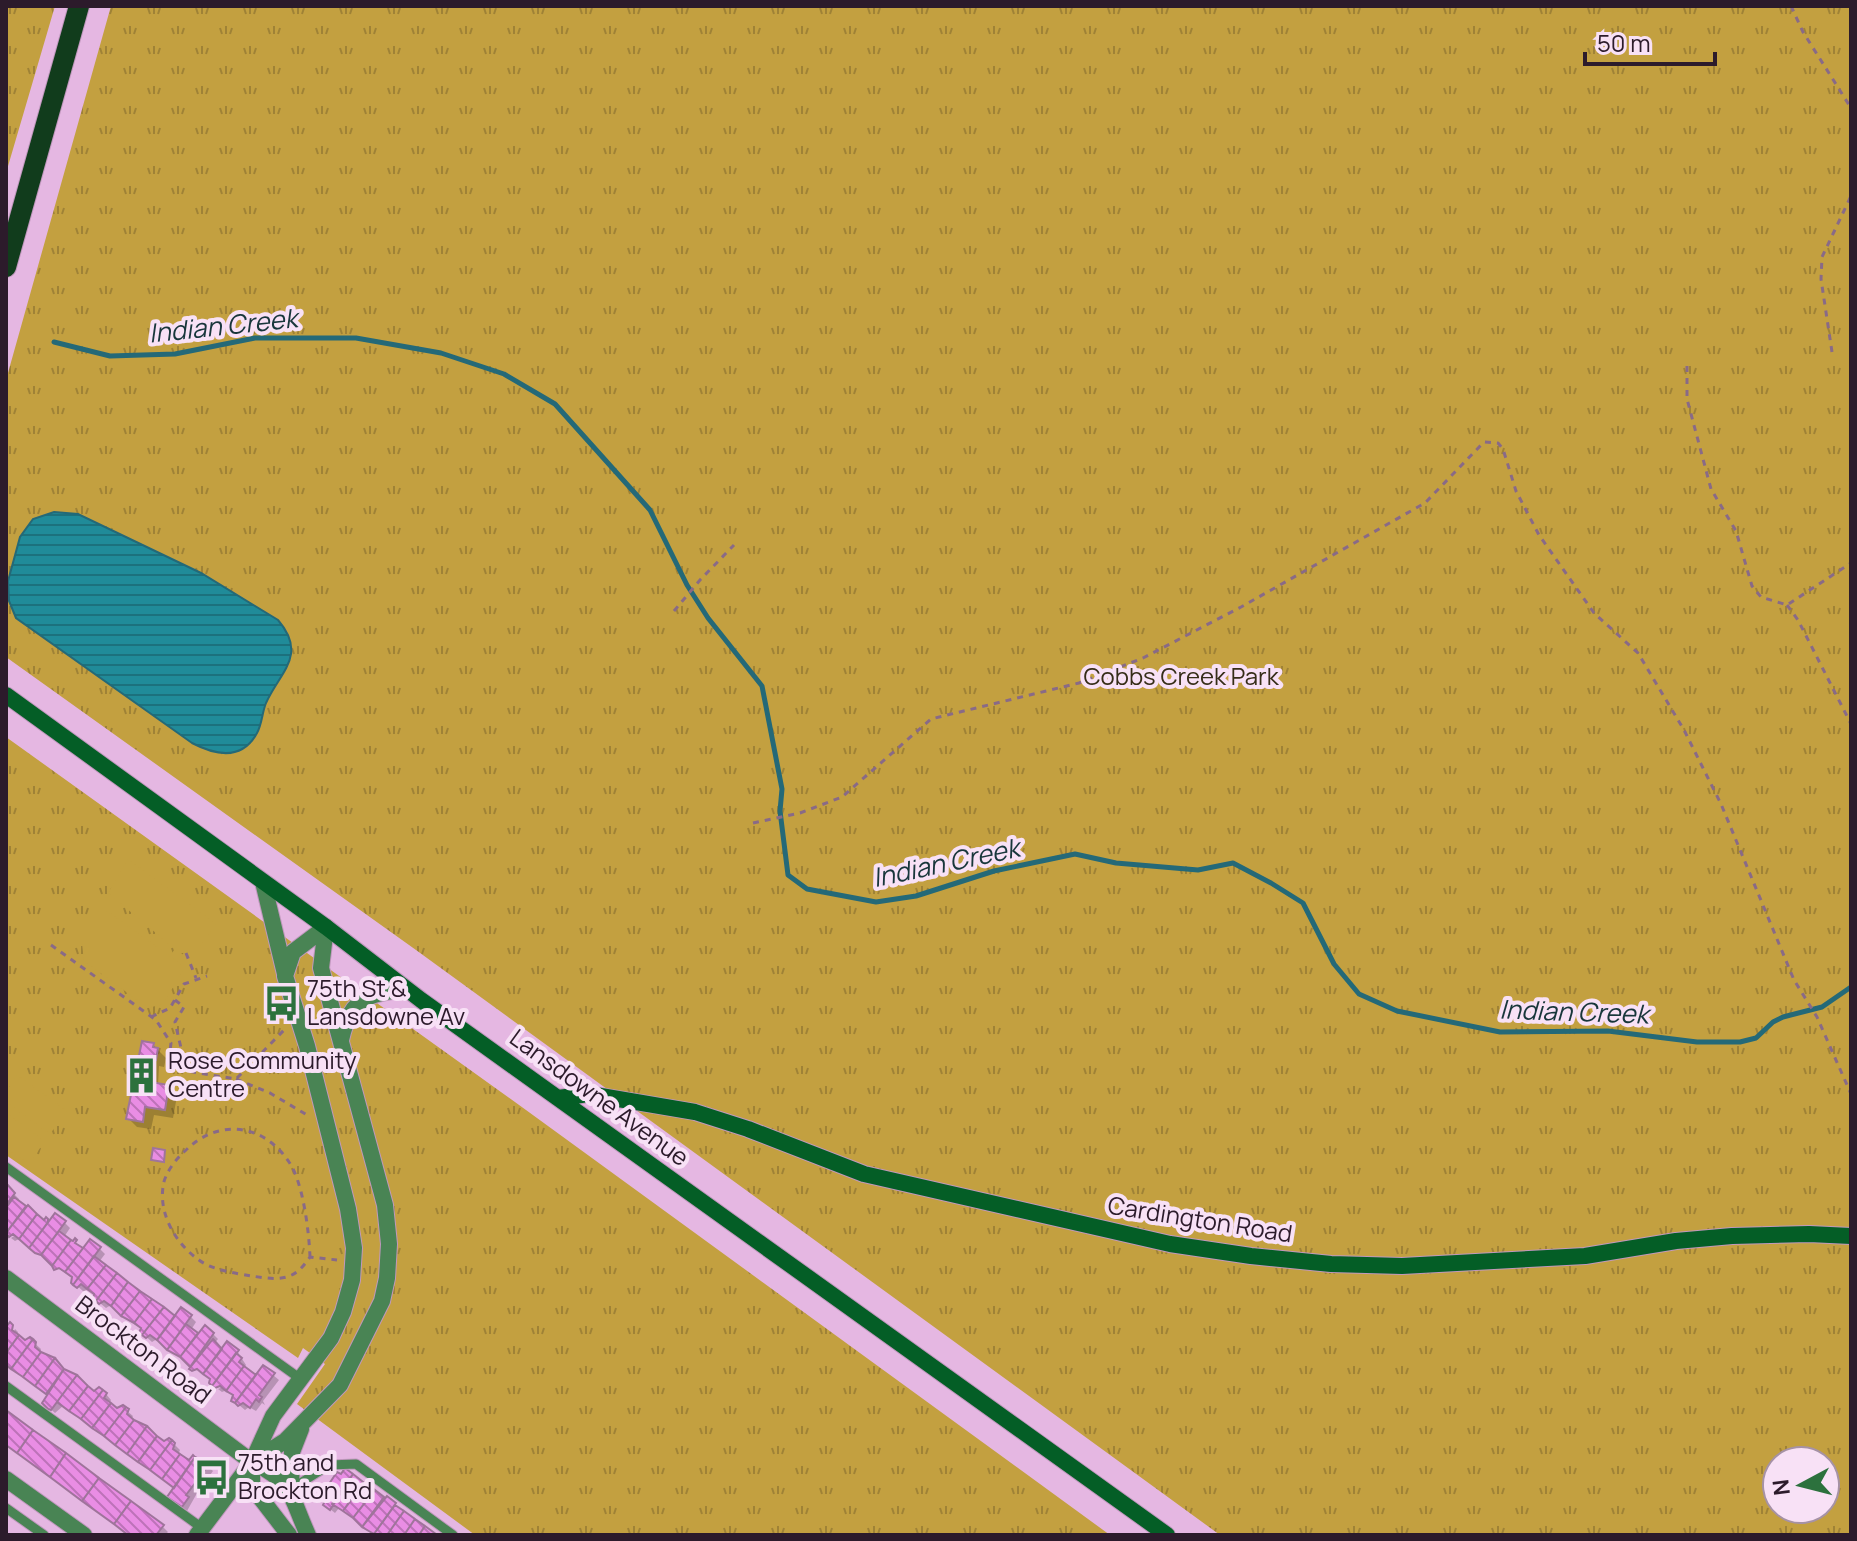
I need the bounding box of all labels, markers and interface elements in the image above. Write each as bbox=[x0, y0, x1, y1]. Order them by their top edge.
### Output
scale bar bbox=[1585, 16, 1715, 66]
text: 50 m bbox=[1597, 26, 1651, 59]
water label: Indian Creek bbox=[147, 299, 303, 351]
park label: Cobbs Creek Park bbox=[1083, 659, 1280, 692]
water label: Indian Creek bbox=[869, 828, 1026, 895]
place label: 75th St & Lansdowne Av bbox=[307, 971, 465, 1032]
bus stop icon: 75th St & Lansdowne Av bbox=[262, 984, 300, 1022]
water label: Indian Creek bbox=[1499, 990, 1653, 1032]
street label: Lansdowne Avenue bbox=[504, 1021, 696, 1173]
place label: Rose Community Centre bbox=[168, 1043, 357, 1104]
building icon: Rose Community Centre bbox=[123, 1056, 161, 1094]
street label: Cardington Road bbox=[1106, 1188, 1295, 1249]
street label: Brockton Road bbox=[69, 1287, 218, 1411]
place label: 75th and Brockton Rd bbox=[238, 1445, 372, 1506]
north arrow bbox=[1761, 1445, 1841, 1525]
bus stop icon: 75th and Brockton Rd bbox=[193, 1458, 231, 1496]
text: N bbox=[1765, 1478, 1797, 1497]

